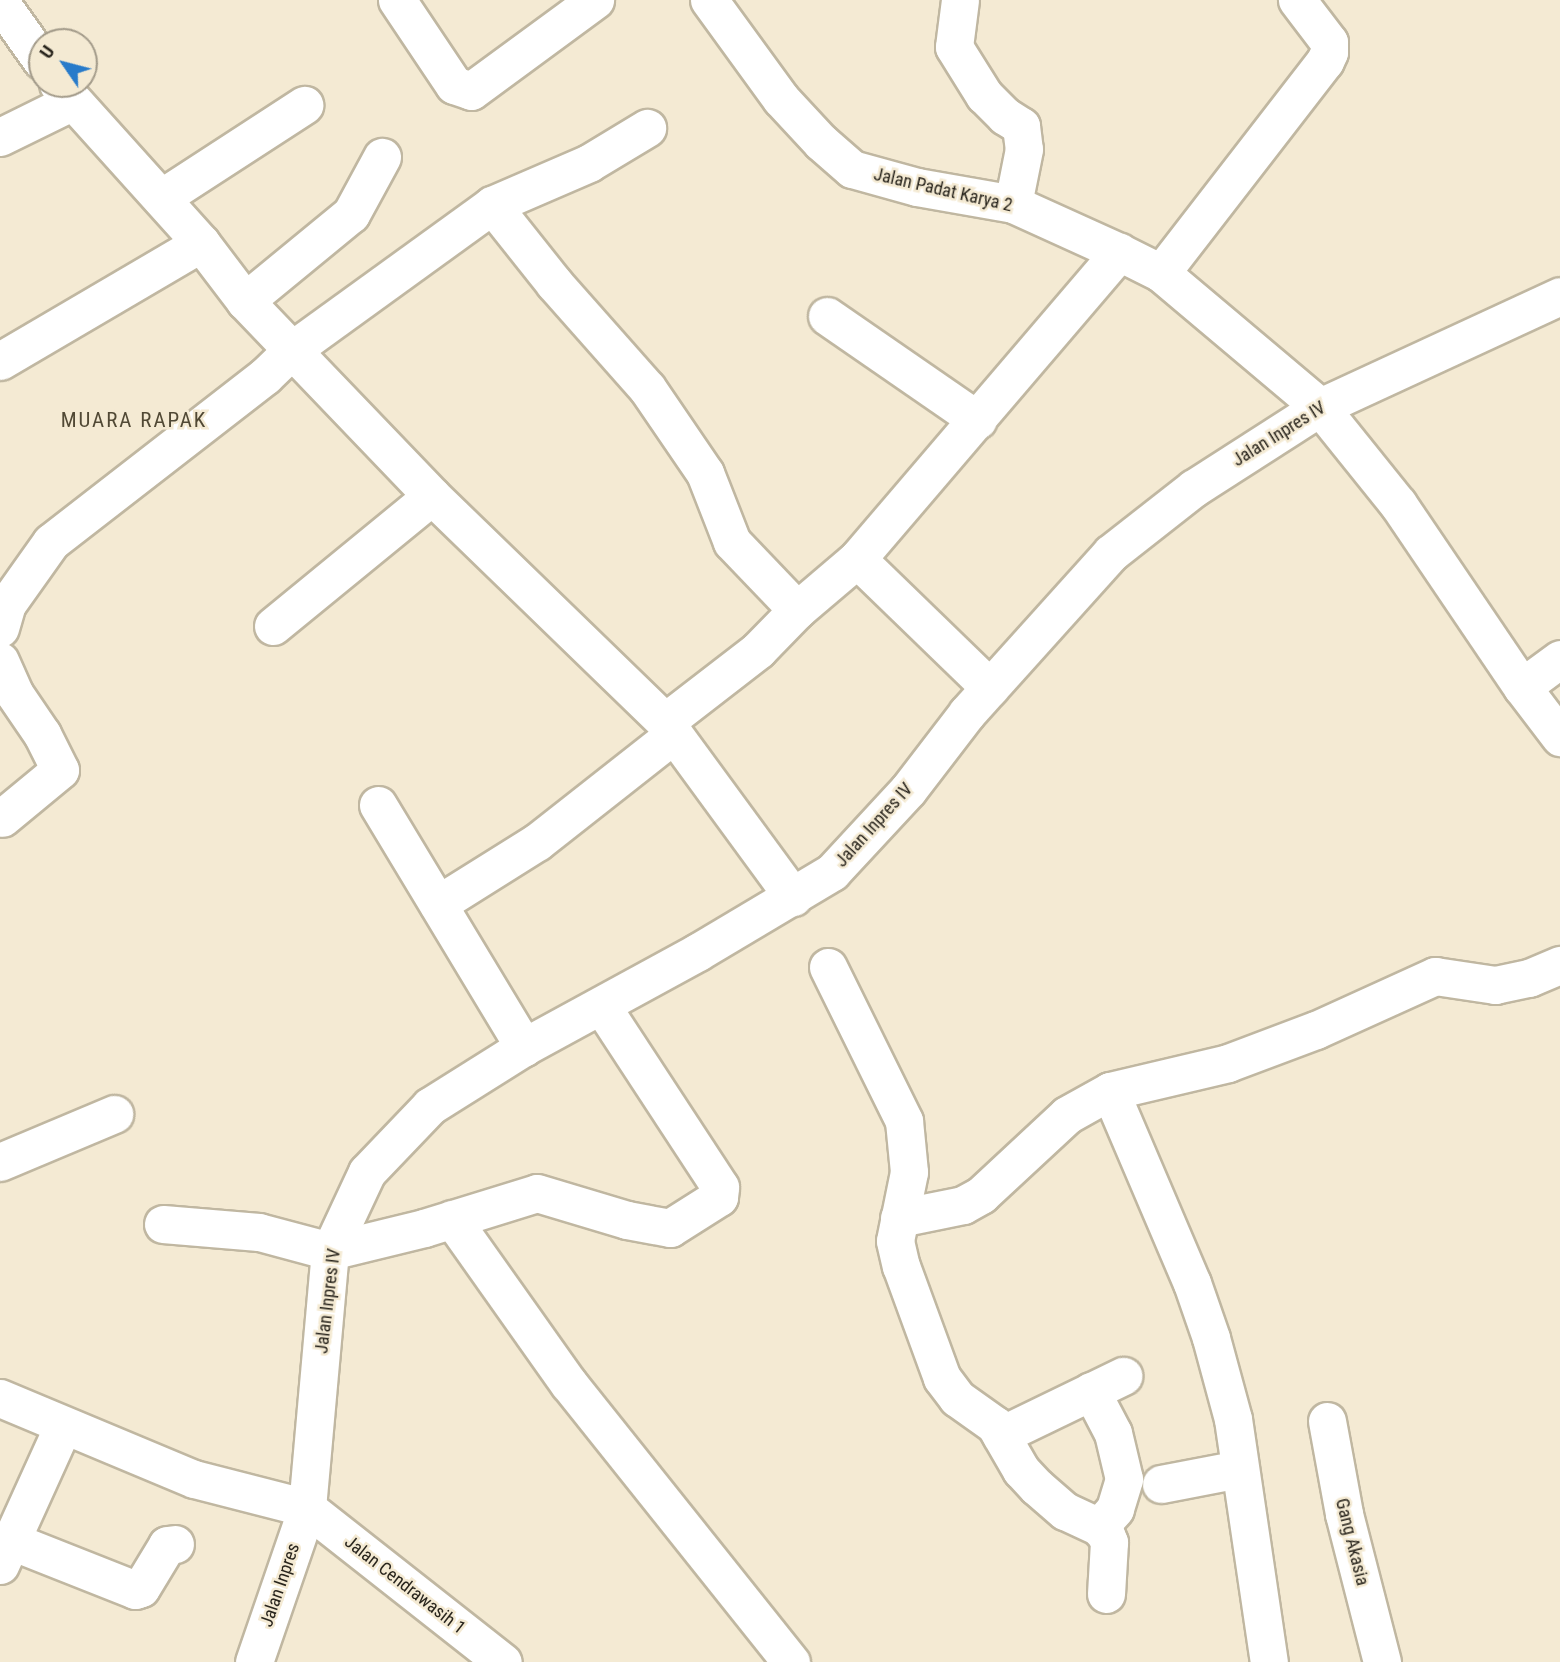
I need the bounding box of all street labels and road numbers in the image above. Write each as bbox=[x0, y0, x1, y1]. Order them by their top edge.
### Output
street label: Jalan Padat Karya 2 bbox=[872, 164, 1014, 216]
street label: Jalan Inpres IV bbox=[1228, 397, 1330, 471]
street label: Jalan Inpres IV bbox=[831, 778, 917, 872]
street label: Jalan Inpres IV bbox=[311, 1247, 345, 1355]
street label: Gang Akasia bbox=[1331, 1496, 1373, 1588]
street label: Jalan Cendrawasih 1 bbox=[340, 1531, 470, 1639]
street label: Jalan Inpres bbox=[256, 1540, 304, 1630]

